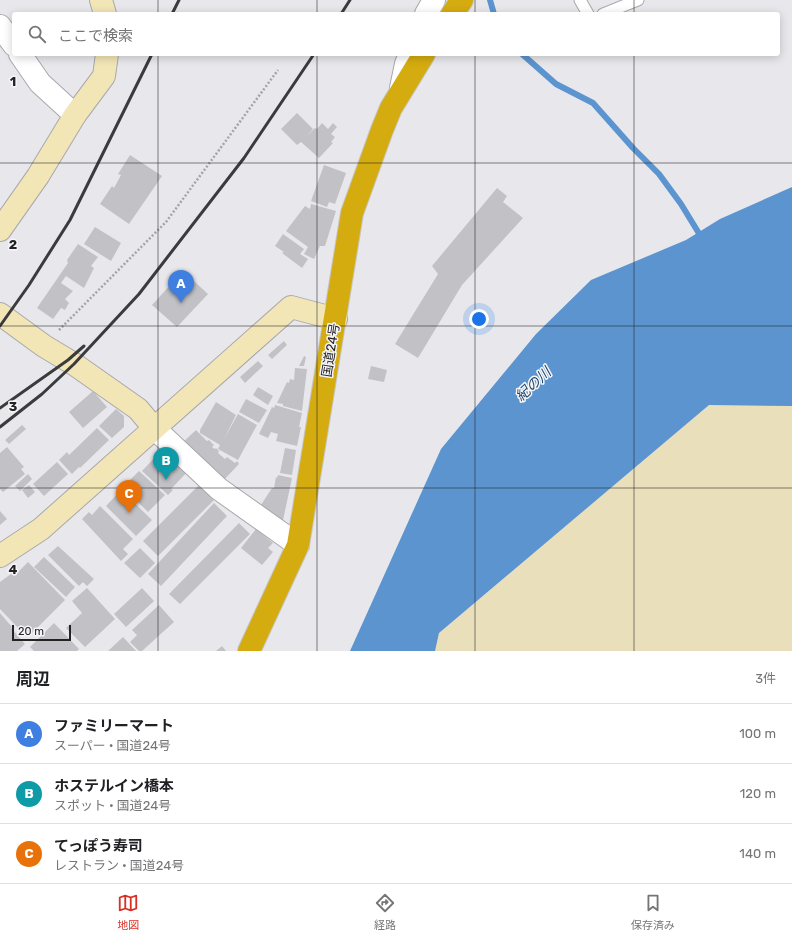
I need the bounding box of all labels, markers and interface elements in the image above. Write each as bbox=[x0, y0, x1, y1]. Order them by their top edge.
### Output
search box bbox=[12, 12, 780, 56]
icon: search bbox=[26, 23, 48, 45]
text: ここで検索 bbox=[58, 27, 133, 45]
text: 1 bbox=[10, 74, 16, 89]
text: 2 bbox=[9, 237, 17, 252]
pin: A bbox=[168, 270, 194, 303]
your location bbox=[469, 309, 489, 329]
street label: 国道24号 bbox=[319, 322, 342, 378]
water label: 紀の川 bbox=[512, 362, 556, 405]
text: 3 bbox=[9, 399, 18, 414]
pin: B bbox=[153, 447, 179, 480]
pin: C bbox=[116, 480, 142, 513]
text: 4 bbox=[9, 562, 18, 577]
scale bar bbox=[12, 623, 71, 642]
text: 20 m bbox=[18, 625, 44, 638]
text: 周辺 bbox=[16, 669, 50, 689]
text: 3件 bbox=[755, 671, 776, 686]
text: ファミリーマート bbox=[54, 717, 174, 735]
text: A bbox=[24, 726, 34, 741]
text: 100 m bbox=[739, 726, 776, 741]
text: スーパー · 国道24号 bbox=[54, 738, 171, 753]
text: ホステルイン橋本 bbox=[54, 777, 174, 795]
text: B bbox=[24, 786, 34, 801]
text: 120 m bbox=[740, 786, 776, 801]
text: スポット · 国道24号 bbox=[54, 798, 171, 813]
text: てっぽう寿司 bbox=[54, 837, 143, 855]
text: C bbox=[24, 846, 34, 861]
text: 140 m bbox=[739, 846, 776, 861]
text: レストラン · 国道24号 bbox=[54, 858, 184, 873]
tab: 地図 bbox=[117, 892, 139, 932]
tab: 経路 bbox=[374, 892, 396, 932]
tab: 保存済み bbox=[631, 892, 675, 932]

